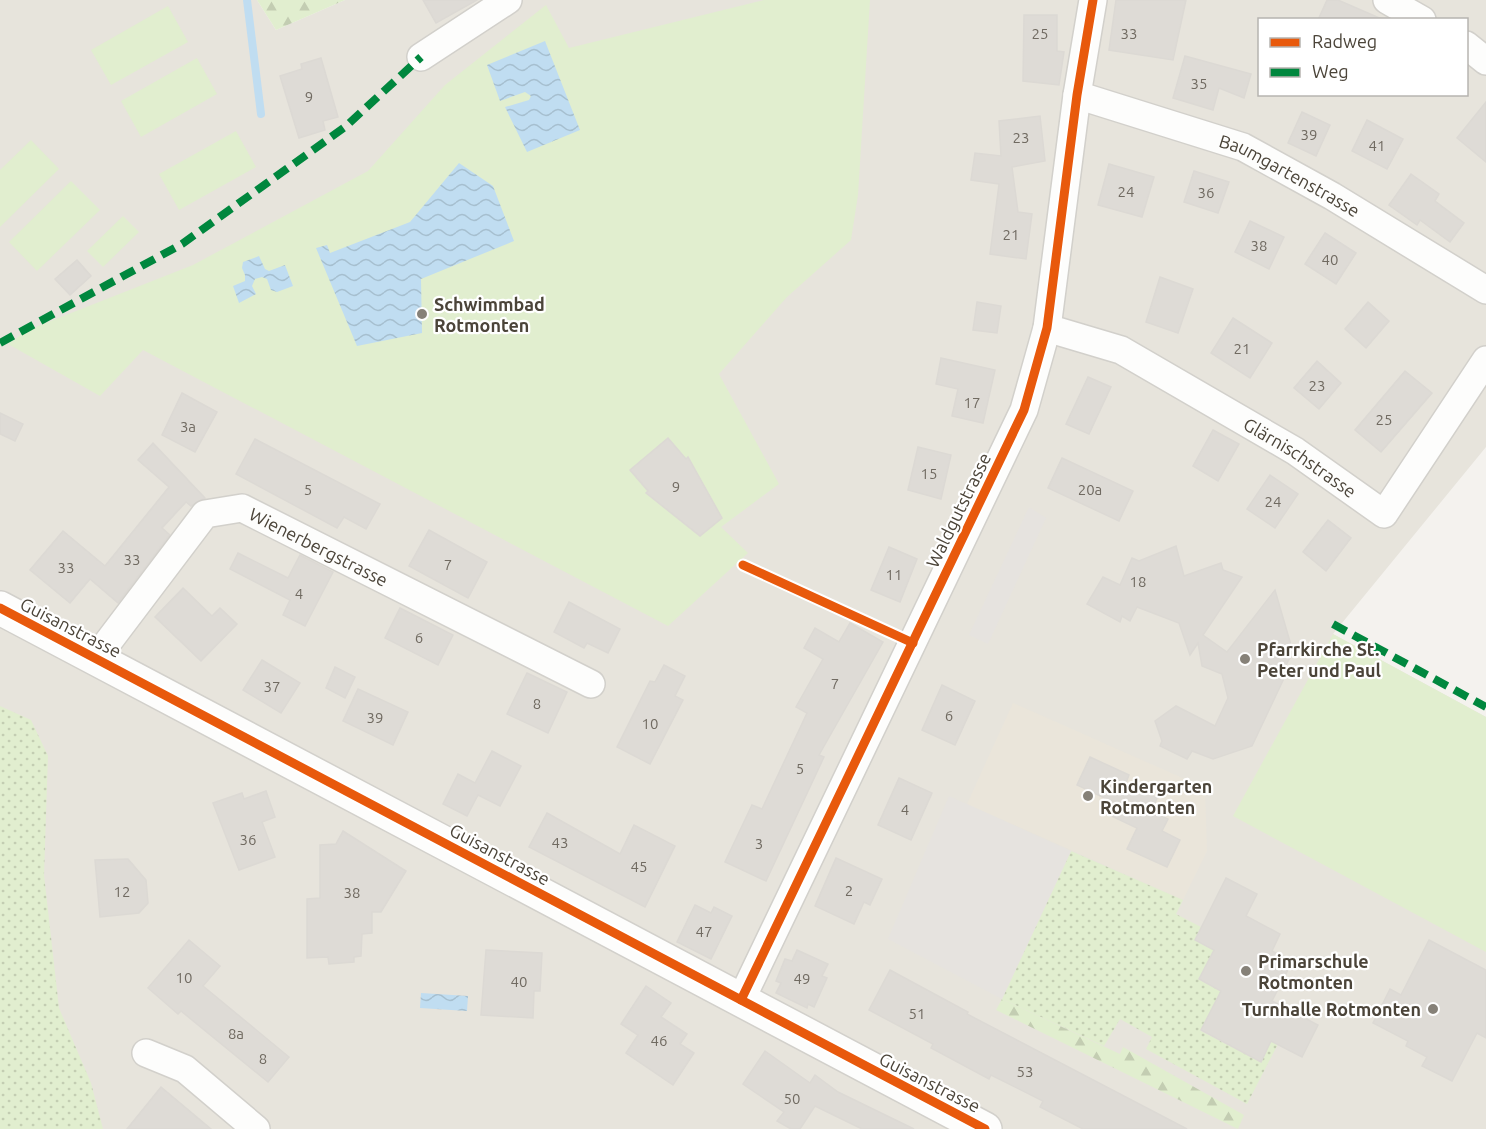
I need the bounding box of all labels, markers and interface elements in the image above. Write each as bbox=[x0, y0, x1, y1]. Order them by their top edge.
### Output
legend bbox=[1258, 18, 1468, 96]
house number: 25 bbox=[1032, 25, 1048, 42]
house number: 33 bbox=[1121, 25, 1137, 42]
text: Radweg bbox=[1312, 31, 1377, 51]
text: Weg bbox=[1312, 61, 1349, 81]
house number: 35 bbox=[1191, 75, 1207, 92]
house number: 9 bbox=[305, 88, 313, 105]
house number: 39 bbox=[1301, 126, 1317, 143]
house number: 23 bbox=[1013, 129, 1029, 146]
street label: Baumgartenstrasse bbox=[1217, 130, 1364, 221]
house number: 41 bbox=[1369, 137, 1385, 154]
house number: 24 bbox=[1118, 183, 1134, 200]
house number: 36 bbox=[1198, 184, 1214, 201]
house number: 21 bbox=[1003, 226, 1019, 243]
house number: 38 bbox=[1251, 237, 1267, 254]
house number: 40 bbox=[1322, 251, 1338, 268]
place label: Schwimmbad Rotmonten bbox=[434, 294, 545, 335]
marker: Schwimmbad Rotmonten bbox=[415, 307, 429, 321]
house number: 21 bbox=[1234, 340, 1250, 357]
house number: 23 bbox=[1309, 377, 1325, 394]
house number: 17 bbox=[964, 394, 980, 411]
house number: 25 bbox=[1376, 411, 1392, 428]
street label: Glärnischstrasse bbox=[1240, 413, 1360, 501]
house number: 3a bbox=[180, 418, 196, 435]
street label: Waldgutstrasse bbox=[922, 449, 994, 571]
house number: 15 bbox=[921, 465, 937, 482]
house number: 9 bbox=[672, 478, 680, 495]
house number: 5 bbox=[304, 481, 312, 498]
house number: 20a bbox=[1078, 481, 1102, 498]
house number: 24 bbox=[1265, 493, 1281, 510]
street label: Wienerbergstrasse bbox=[246, 503, 391, 590]
house number: 33 bbox=[124, 551, 140, 568]
house number: 7 bbox=[444, 556, 452, 573]
house number: 33 bbox=[58, 559, 74, 576]
house number: 11 bbox=[886, 566, 902, 583]
house number: 18 bbox=[1130, 573, 1146, 590]
house number: 4 bbox=[295, 585, 303, 602]
street label: Guisanstrasse bbox=[17, 593, 125, 661]
house number: 6 bbox=[415, 629, 423, 646]
place label: Pfarrkirche St. Peter und Paul bbox=[1257, 639, 1381, 680]
marker: Pfarrkirche St. Peter und Paul bbox=[1238, 652, 1252, 666]
house number: 7 bbox=[831, 675, 839, 692]
house number: 37 bbox=[264, 678, 280, 695]
house number: 8 bbox=[533, 695, 541, 712]
house number: 6 bbox=[945, 707, 953, 724]
house number: 39 bbox=[367, 709, 383, 726]
house number: 10 bbox=[642, 715, 658, 732]
house number: 5 bbox=[796, 760, 804, 777]
place label: Kindergarten Rotmonten bbox=[1100, 776, 1212, 817]
marker: Kindergarten Rotmonten bbox=[1081, 789, 1095, 803]
house number: 4 bbox=[901, 801, 909, 818]
street label: Guisanstrasse bbox=[447, 819, 553, 889]
house number: 36 bbox=[240, 831, 256, 848]
house number: 43 bbox=[552, 834, 568, 851]
house number: 3 bbox=[755, 835, 763, 852]
house number: 45 bbox=[631, 858, 647, 875]
house number: 2 bbox=[845, 882, 853, 899]
house number: 12 bbox=[114, 883, 130, 900]
house number: 38 bbox=[344, 884, 360, 901]
house number: 47 bbox=[696, 923, 712, 940]
place label: Primarschule Rotmonten bbox=[1258, 951, 1369, 992]
marker: Primarschule Rotmonten bbox=[1239, 964, 1253, 978]
house number: 10 bbox=[176, 969, 192, 986]
house number: 49 bbox=[794, 970, 810, 987]
house number: 40 bbox=[511, 973, 527, 990]
place label: Turnhalle Rotmonten bbox=[1242, 999, 1421, 1019]
marker: Turnhalle Rotmonten bbox=[1426, 1002, 1440, 1016]
house number: 51 bbox=[909, 1005, 925, 1022]
house number: 8a bbox=[228, 1025, 244, 1042]
house number: 46 bbox=[651, 1032, 667, 1049]
street label: Guisanstrasse bbox=[876, 1048, 984, 1116]
house number: 8 bbox=[259, 1050, 267, 1067]
house number: 53 bbox=[1017, 1063, 1033, 1080]
house number: 50 bbox=[784, 1090, 800, 1107]

